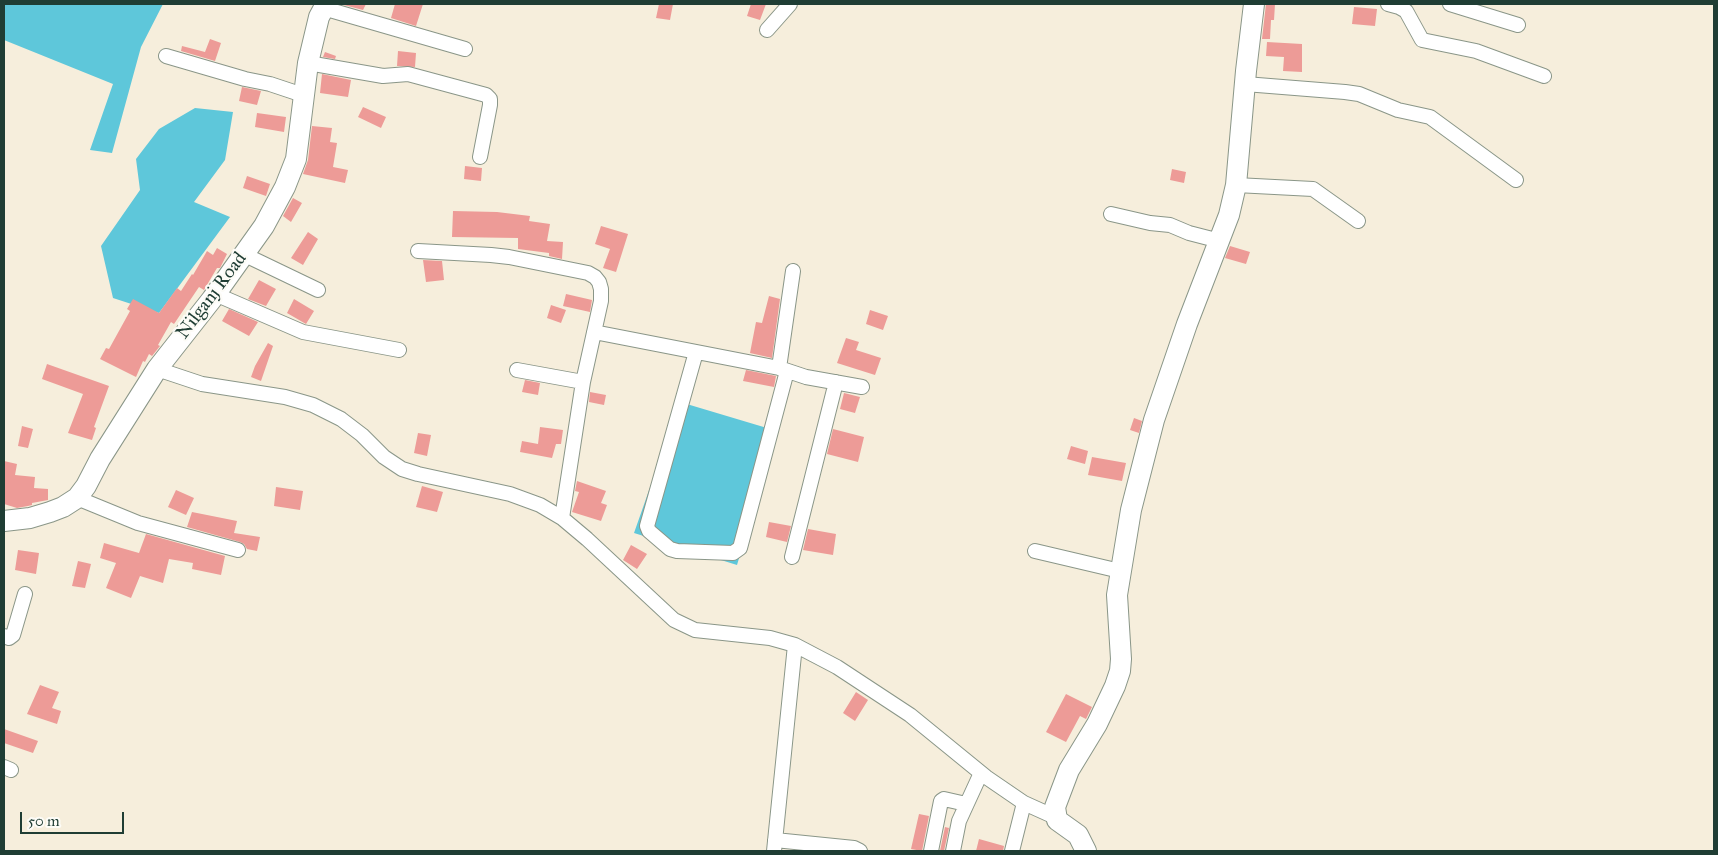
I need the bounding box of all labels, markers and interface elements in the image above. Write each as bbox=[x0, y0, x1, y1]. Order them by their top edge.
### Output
street label: Nilganj Road bbox=[172, 248, 252, 344]
scale bar bbox=[22, 802, 126, 834]
text: 50 m bbox=[28, 812, 60, 830]

